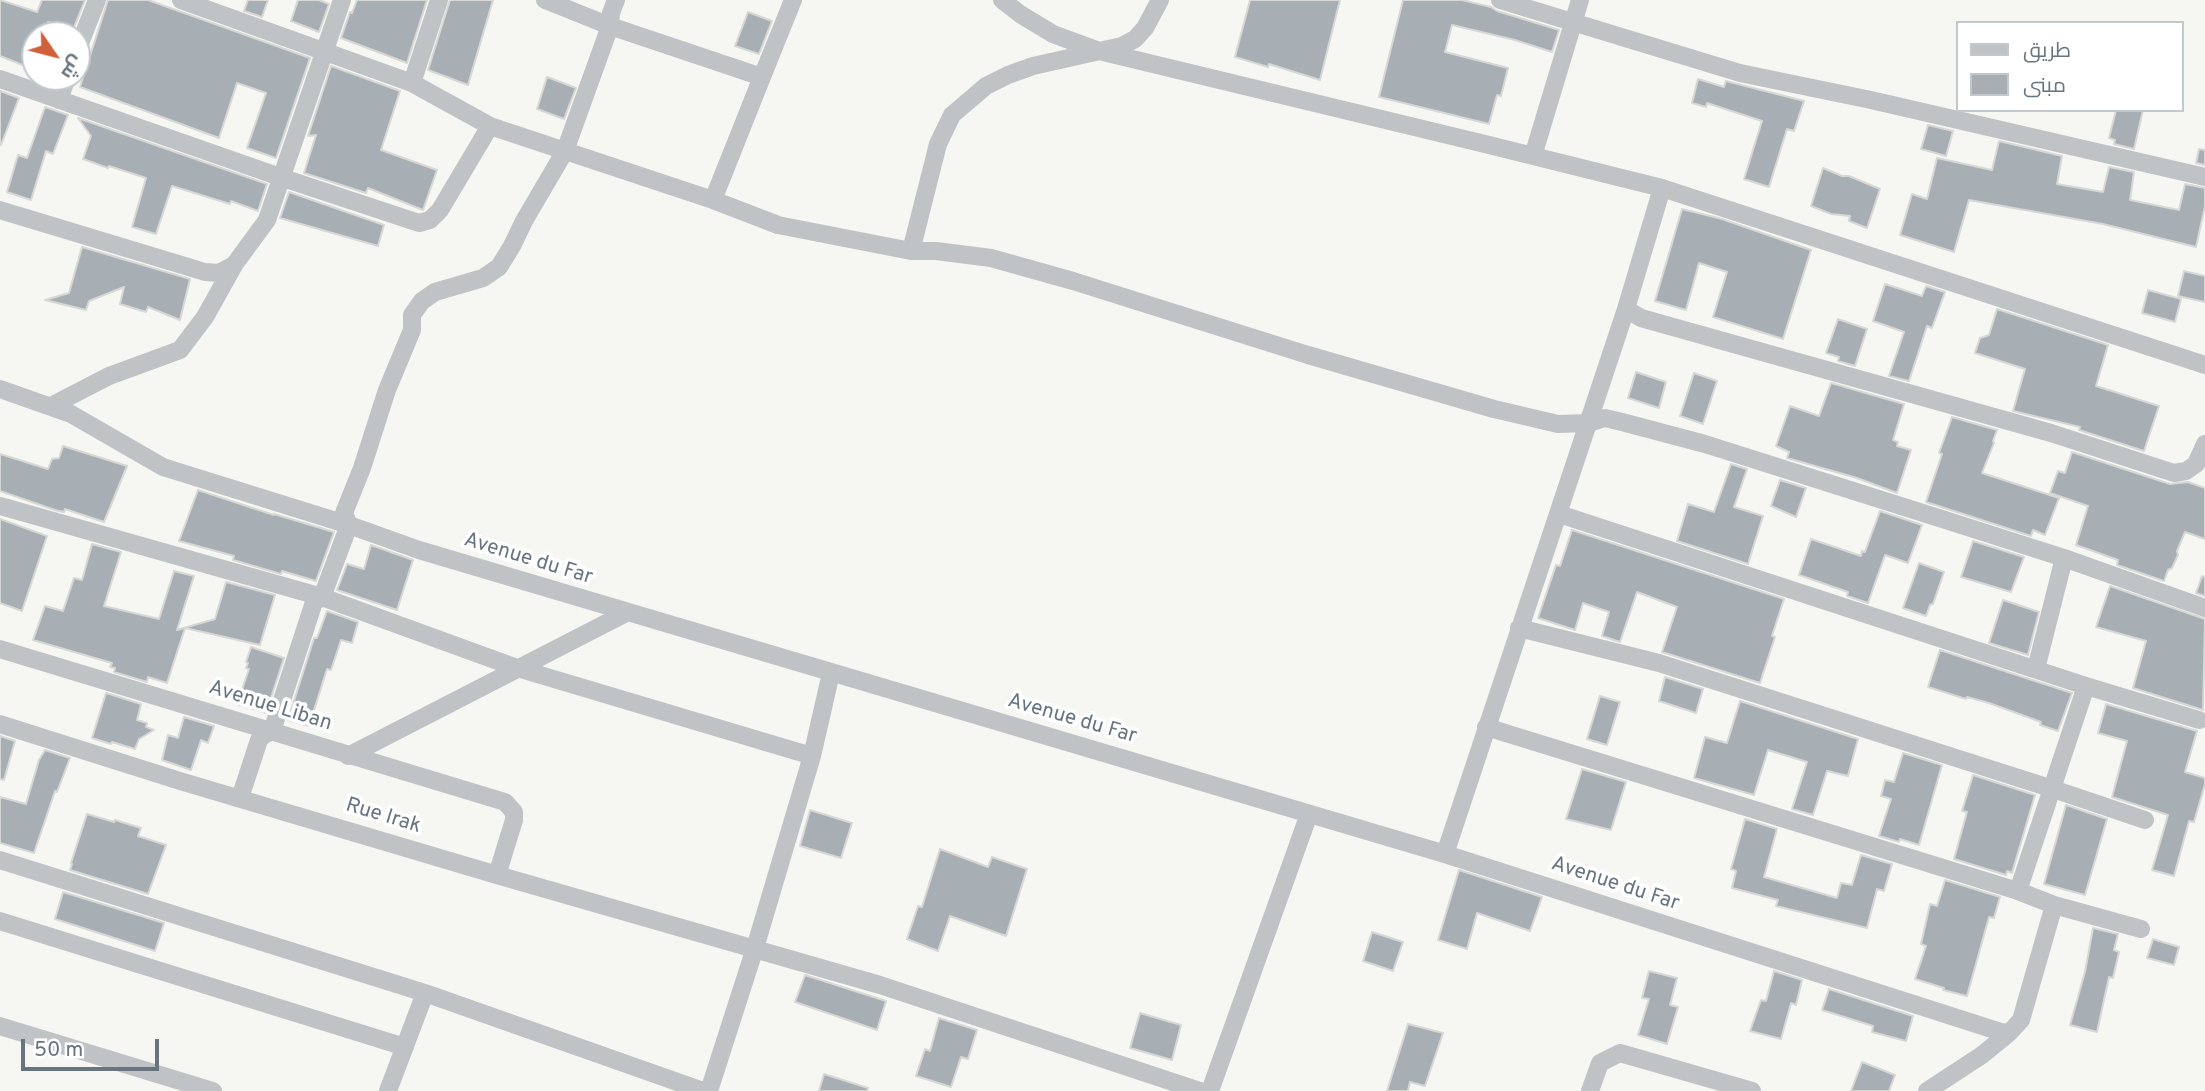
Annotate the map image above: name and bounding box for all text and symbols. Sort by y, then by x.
north arrow [21,21,91,91]
legend [1956,21,2184,112]
text: طريق [2023,38,2071,65]
text: ش [55,50,88,84]
text: مبنى [2023,73,2066,100]
street label: Avenue du Far [461,528,595,592]
street label: Avenue Liban [205,676,335,738]
street label: Avenue du Far [1004,690,1140,750]
street label: Rue Irak [342,794,424,840]
street label: Avenue du Far [1548,852,1682,918]
scale bar [24,1024,163,1068]
text: 50 m [34,1037,83,1064]

